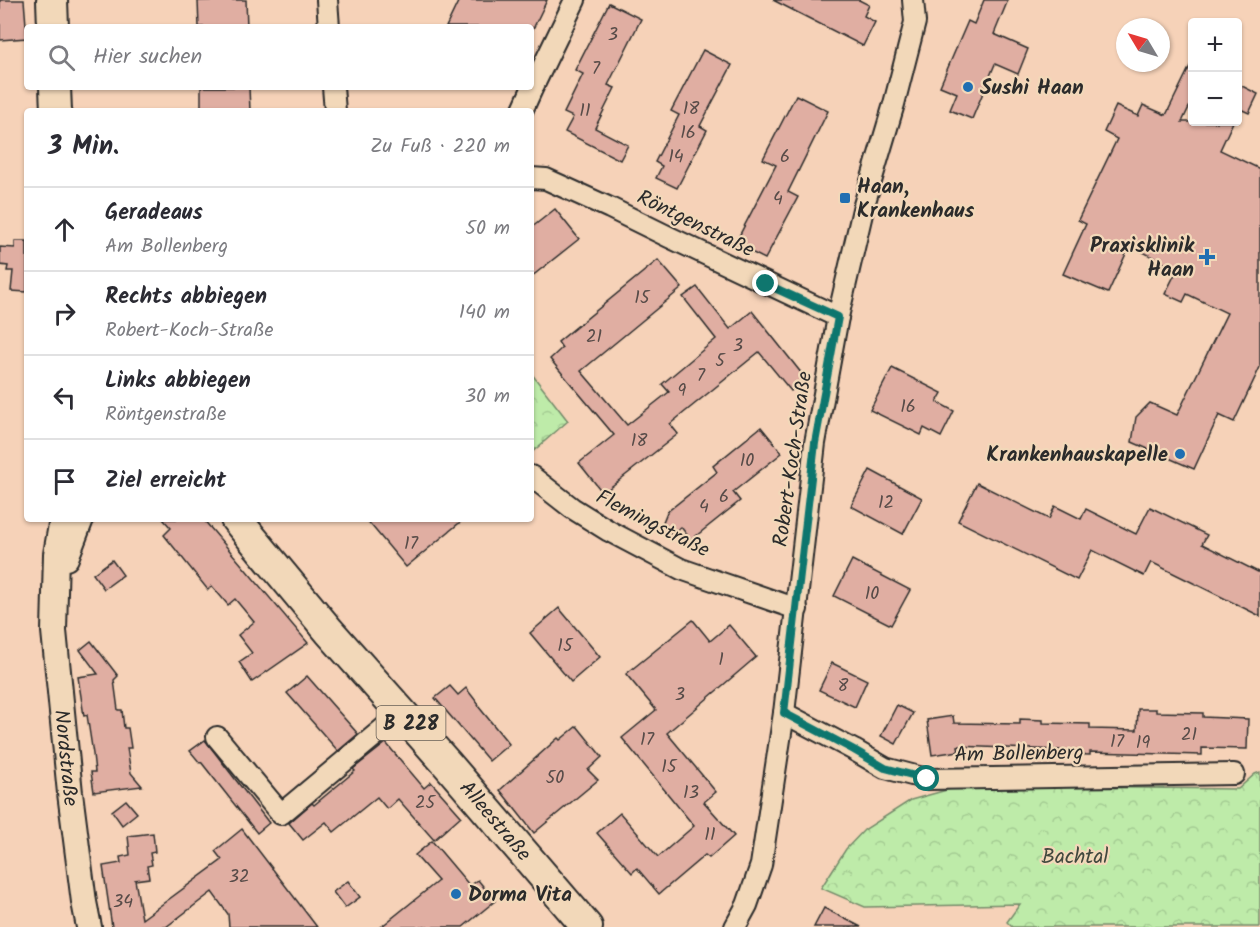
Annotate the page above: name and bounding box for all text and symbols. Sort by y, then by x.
north arrow [1116,18,1170,72]
map controls [1188,18,1242,126]
button: + [1188,18,1242,72]
house number: 3 [608,21,618,50]
search box [24,24,534,90]
text: Hier suchen [93,40,202,75]
icon: search [45,41,78,74]
house number: 7 [592,55,601,84]
place label: Sushi Haan [980,72,1084,105]
button: − [1188,72,1242,126]
marker: Sushi Haan [961,80,975,94]
house number: 18 [683,95,699,124]
house number: 11 [579,97,591,126]
house number: 16 [680,119,696,148]
text: 3 Min. [48,126,119,168]
text: Zu Fuß · 220 m [370,131,510,163]
house number: 14 [668,143,684,172]
house number: 6 [780,143,790,172]
place label: Haan, Krankenhaus [857,171,975,228]
street label: Röntgenstraße [631,182,760,267]
house number: 4 [773,185,783,214]
marker: Haan, Krankenhaus [838,191,852,205]
text: Geradeaus [105,196,203,231]
icon: ahead [48,213,81,246]
text: 50 m [465,213,510,245]
place label: Praxisklinik Haan [1090,230,1195,287]
text: Am Bollenberg [105,231,228,263]
marker: Praxisklinik Haan [1198,248,1216,266]
route end [752,270,778,296]
text: Rechts abbiegen [105,280,267,315]
house number: 15 [634,284,651,313]
icon: right [48,297,81,330]
text: 140 m [459,297,510,329]
text: Robert-Koch-Straße [105,315,274,347]
house number: 21 [586,323,602,352]
house number: 3 [733,332,743,361]
house number: 5 [715,347,726,376]
house number: 7 [697,362,706,391]
text: Links abbiegen [105,364,251,399]
street label: Robert-Koch-Straße [765,369,822,549]
house number: 9 [678,377,687,406]
icon: left [48,381,81,414]
text: 30 m [465,381,510,413]
house number: 16 [900,393,916,422]
text: Röntgenstraße [105,399,226,431]
house number: 18 [631,427,647,456]
place label: Krankenhauskapelle [987,439,1168,472]
house number: 10 [740,447,754,476]
marker: Krankenhauskapelle [1173,447,1187,461]
text: Ziel erreicht [105,464,226,499]
icon: arrive [48,465,81,498]
street label: Flemingstraße [590,481,716,567]
house number: 6 [719,483,729,512]
house number: 12 [878,489,894,518]
house number: 4 [699,493,709,522]
house number: 17 [404,530,419,559]
house number: 10 [865,580,879,609]
house number: 15 [557,632,574,661]
house number: 1 [718,646,724,675]
house number: 8 [838,672,849,701]
house number: 3 [675,681,685,710]
road number: B 228 [376,706,446,740]
street label: Nordstraße [44,708,87,809]
house number: 21 [1181,721,1197,750]
house number: 17 [640,726,655,755]
house number: 17 [1110,728,1125,757]
house number: 19 [1136,729,1150,758]
street label: Am Bollenberg [954,737,1084,772]
house number: 15 [661,753,678,782]
house number: 50 [546,764,564,793]
route start [913,765,939,791]
street label: Alleestraße [450,774,539,870]
house number: 13 [683,779,699,808]
house number: 25 [415,789,436,818]
house number: 11 [704,821,716,850]
park label: Bachtal [1042,841,1108,874]
house number: 32 [229,863,249,892]
place label: Dorma Vita [468,879,572,912]
marker: Dorma Vita [449,887,463,901]
house number: 34 [113,888,133,917]

